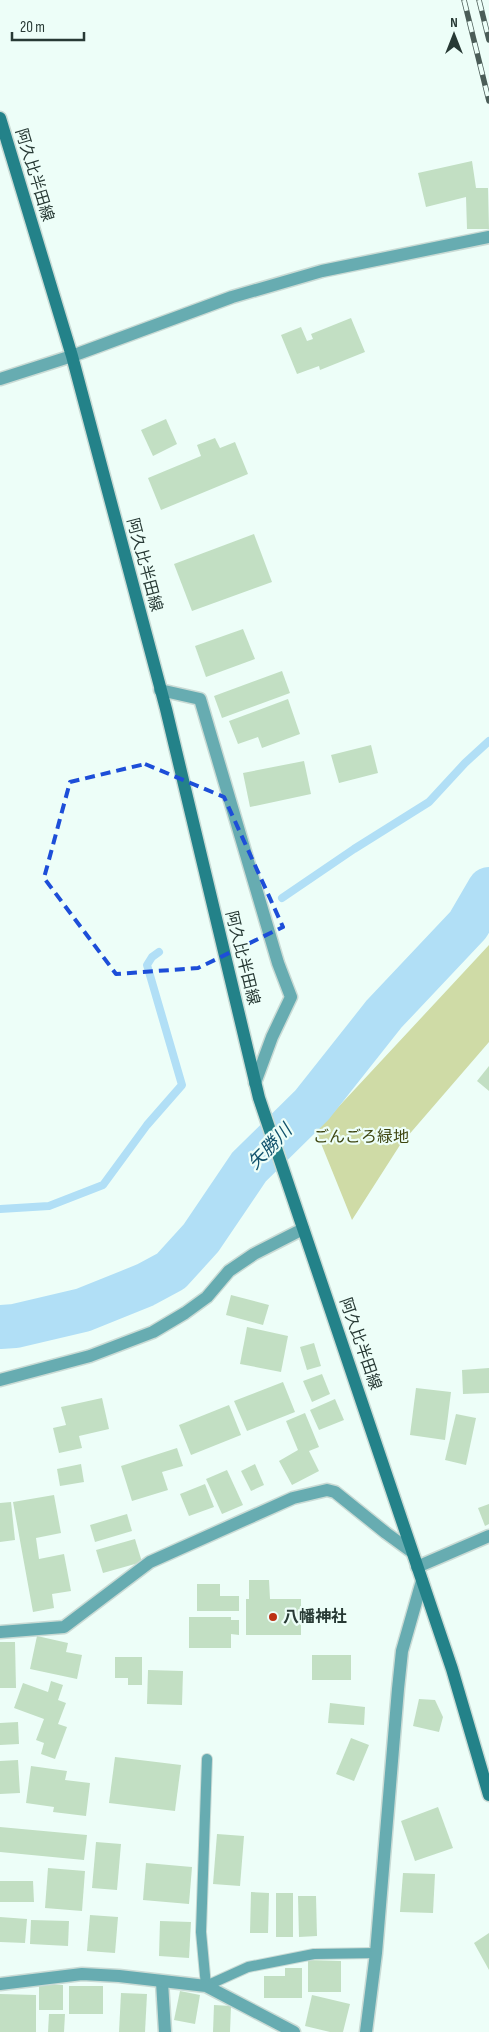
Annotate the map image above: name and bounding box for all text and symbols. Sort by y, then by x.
scale bar [12,10,85,42]
north arrow [429,10,479,60]
text: N [450,14,458,31]
text: 20 m [20,18,45,37]
street label: 阿久比半田線 [11,126,57,224]
street label: 阿久比半田線 [122,516,166,614]
street label: 阿久比半田線 [221,909,263,1007]
water label: 矢勝川 [244,1119,298,1174]
park label: ごんごろ緑地 [313,1128,409,1147]
street label: 阿久比半田線 [335,1296,385,1392]
place label: 八幡神社 [283,1607,347,1627]
marker: 八幡神社 [267,1611,279,1623]

